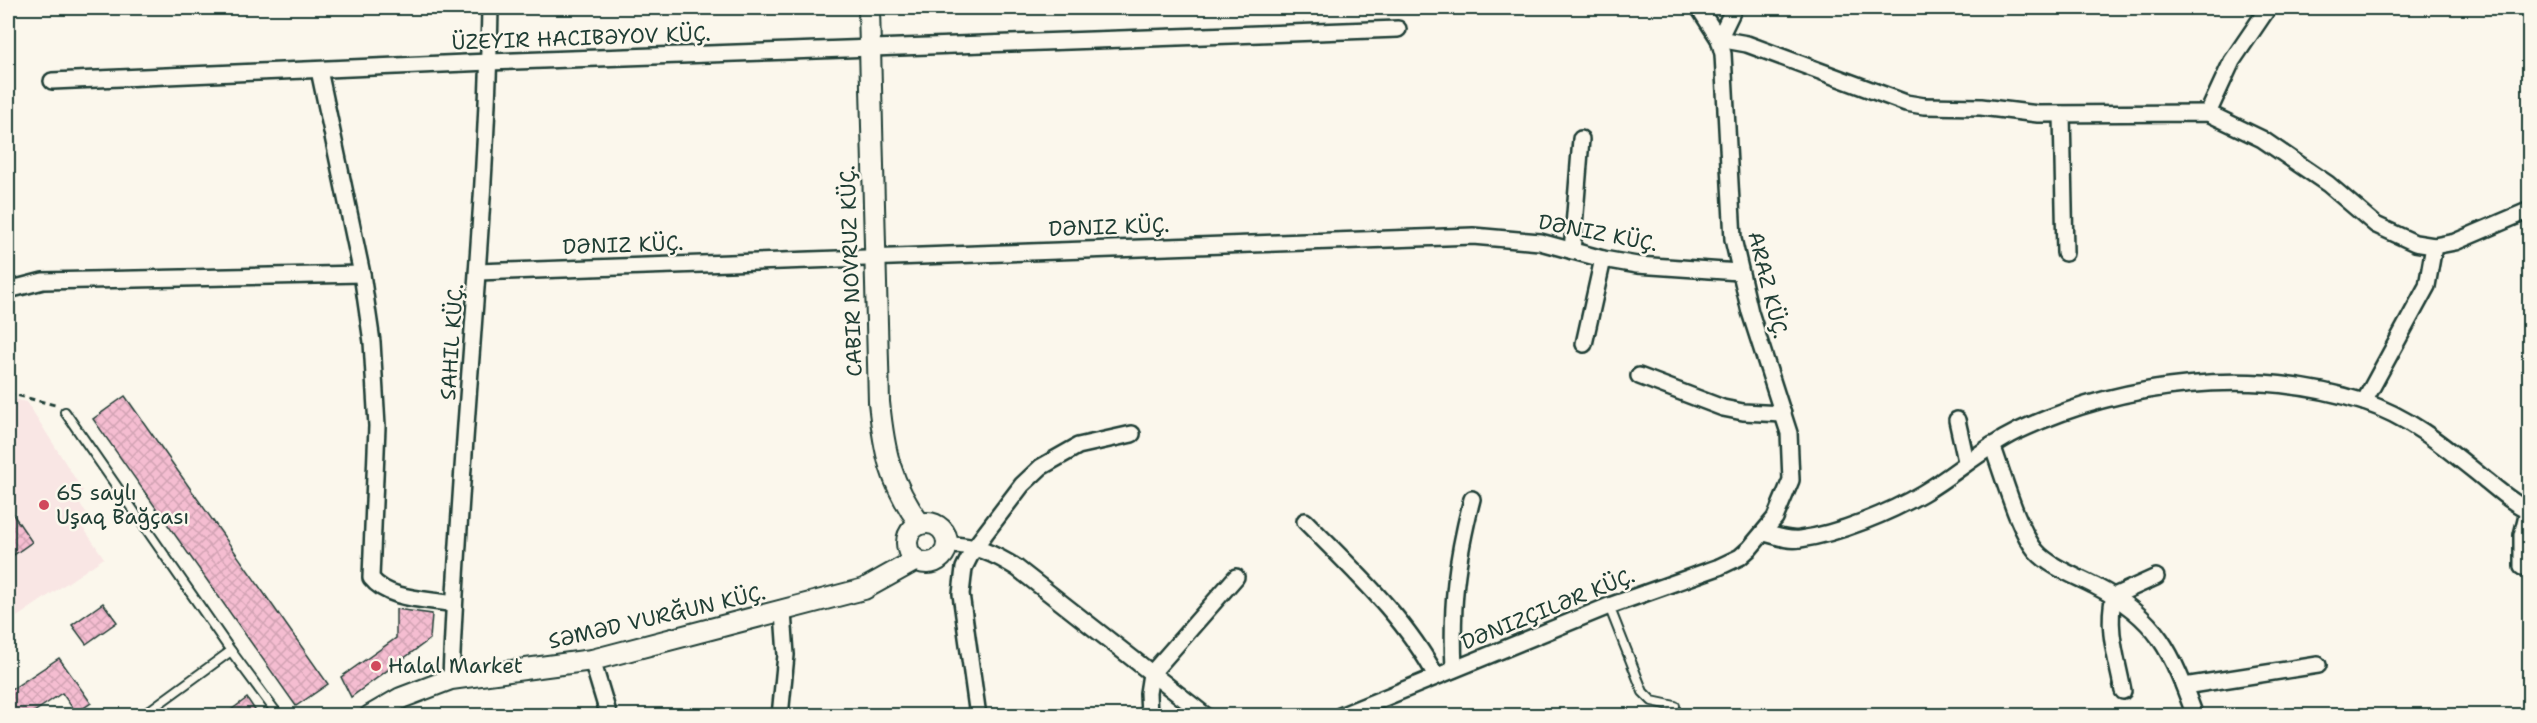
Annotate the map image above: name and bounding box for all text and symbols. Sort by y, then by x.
street label: ÜZEYIR HACIBƏYOV KÜÇ. [451,19,711,57]
street label: CABIR NOVRUZ KÜÇ. [833,165,869,377]
street label: DӘNIZ KÜÇ. [1536,208,1660,258]
street label: DӘNIZ KÜÇ. [1048,211,1170,243]
street label: DӘNIZ KÜÇ. [562,229,684,261]
street label: ARAZ KÜÇ. [1741,229,1795,341]
street label: SAHIL KÜÇ. [434,283,470,401]
place label: 65 saylı Uşaq Bağçası [56,479,189,531]
marker: 65 saylı Uşaq Bağçası [37,498,51,512]
street label: DӘNIZÇILӘR KÜÇ. [1457,561,1639,657]
street label: SƏMƏD VURĞUN KÜÇ. [545,577,768,656]
place label: Halal Market [388,652,523,680]
marker: Halal Market [369,659,383,673]

